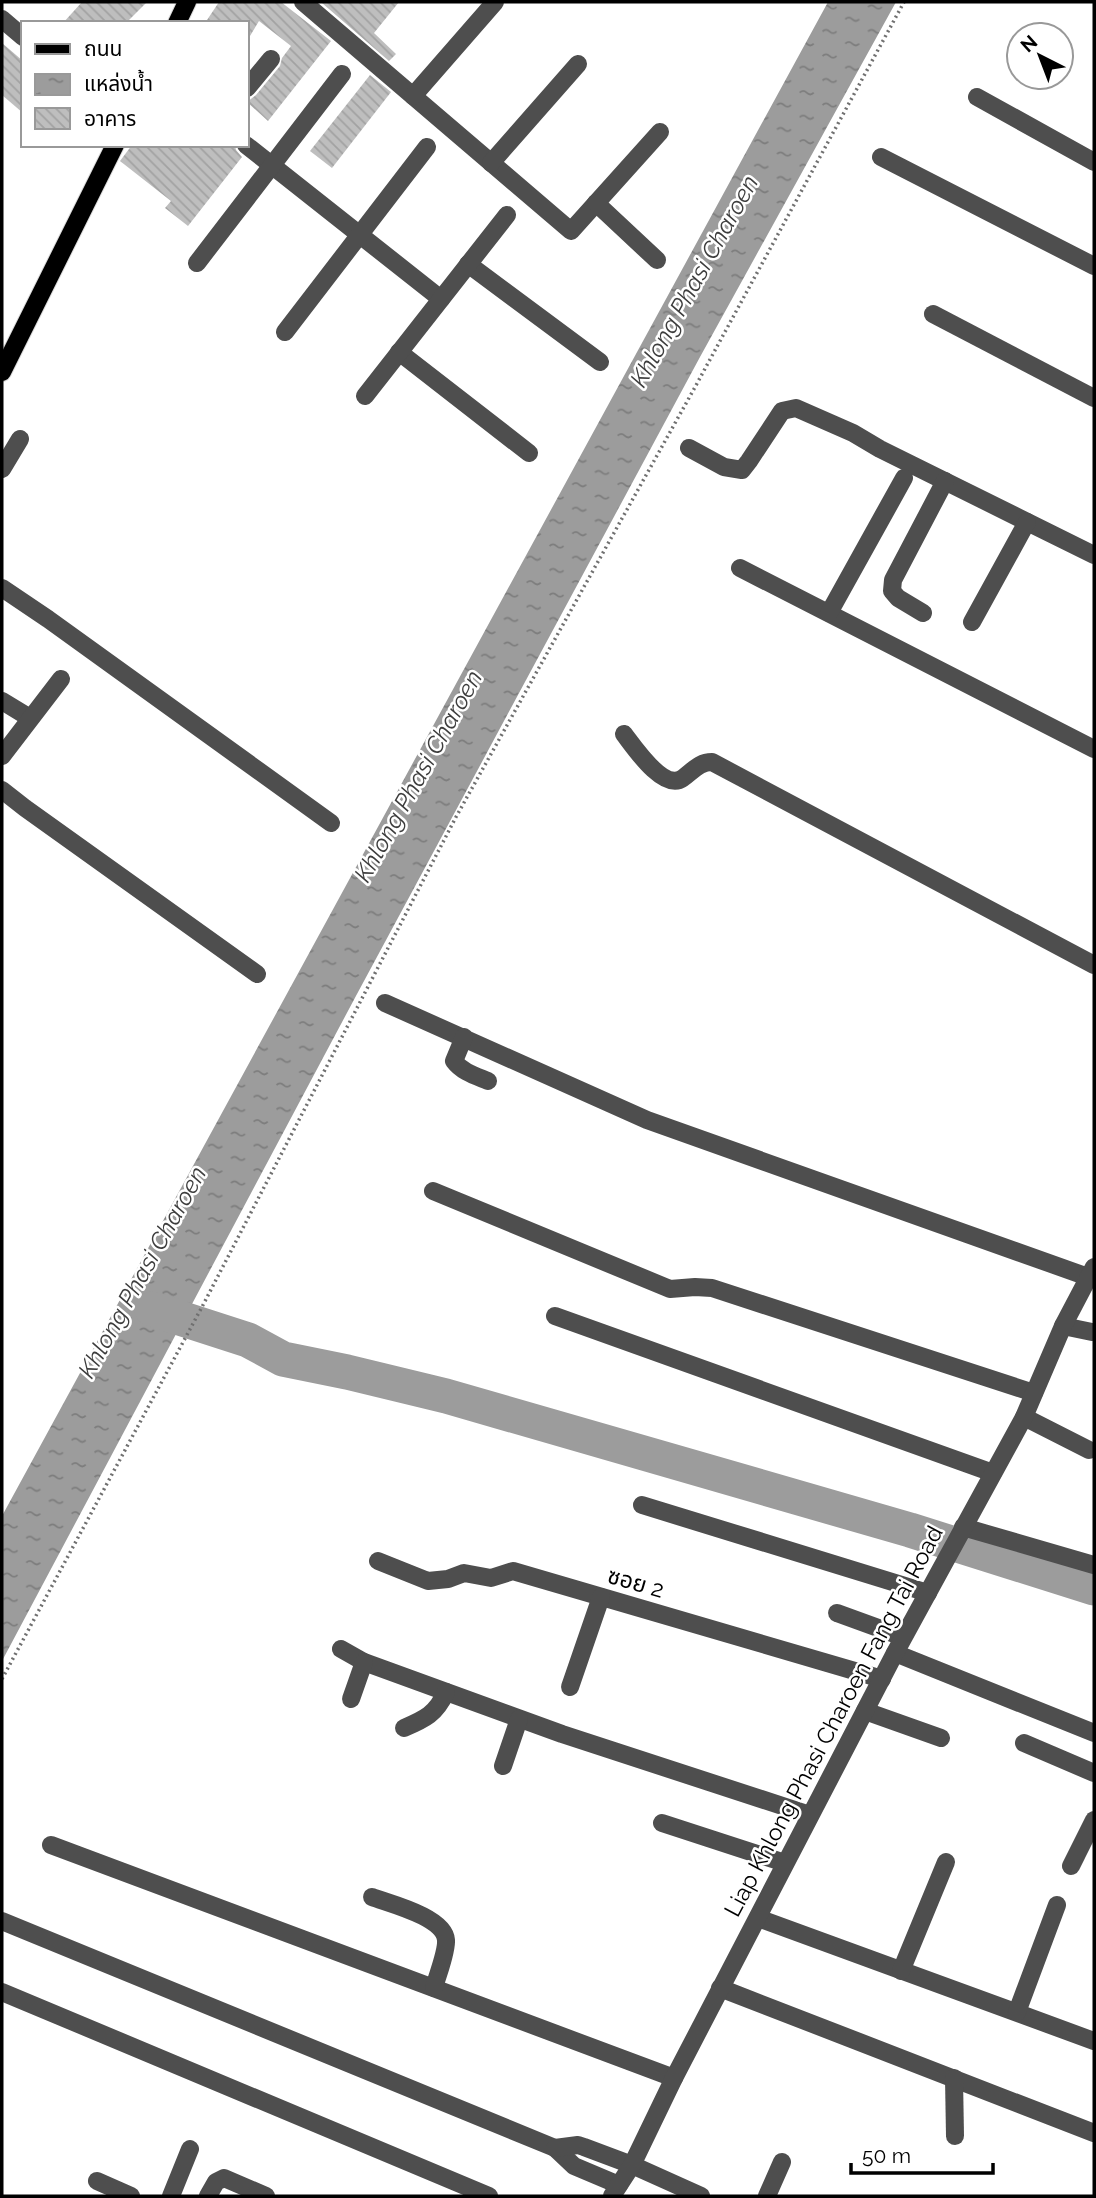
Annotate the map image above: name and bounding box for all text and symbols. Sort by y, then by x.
legend [21,21,248,147]
north arrow [1005,21,1075,91]
text: N [1016,30,1041,56]
text: ถนน [84,36,122,61]
text: แหล่งน้ำ [84,69,153,96]
text: อาคาร [84,106,136,131]
water label: Khlong Phasi Charoen [624,170,764,392]
water label: Khlong Phasi Charoen [348,665,488,887]
water label: Khlong Phasi Charoen [72,1161,212,1383]
street label: Liap Khlong Phasi Charoen Fang Tai Road [718,1521,948,1921]
street label: ซอย 2 [605,1561,667,1603]
scale bar [851,2132,993,2176]
text: 50 m [862,2143,911,2168]

